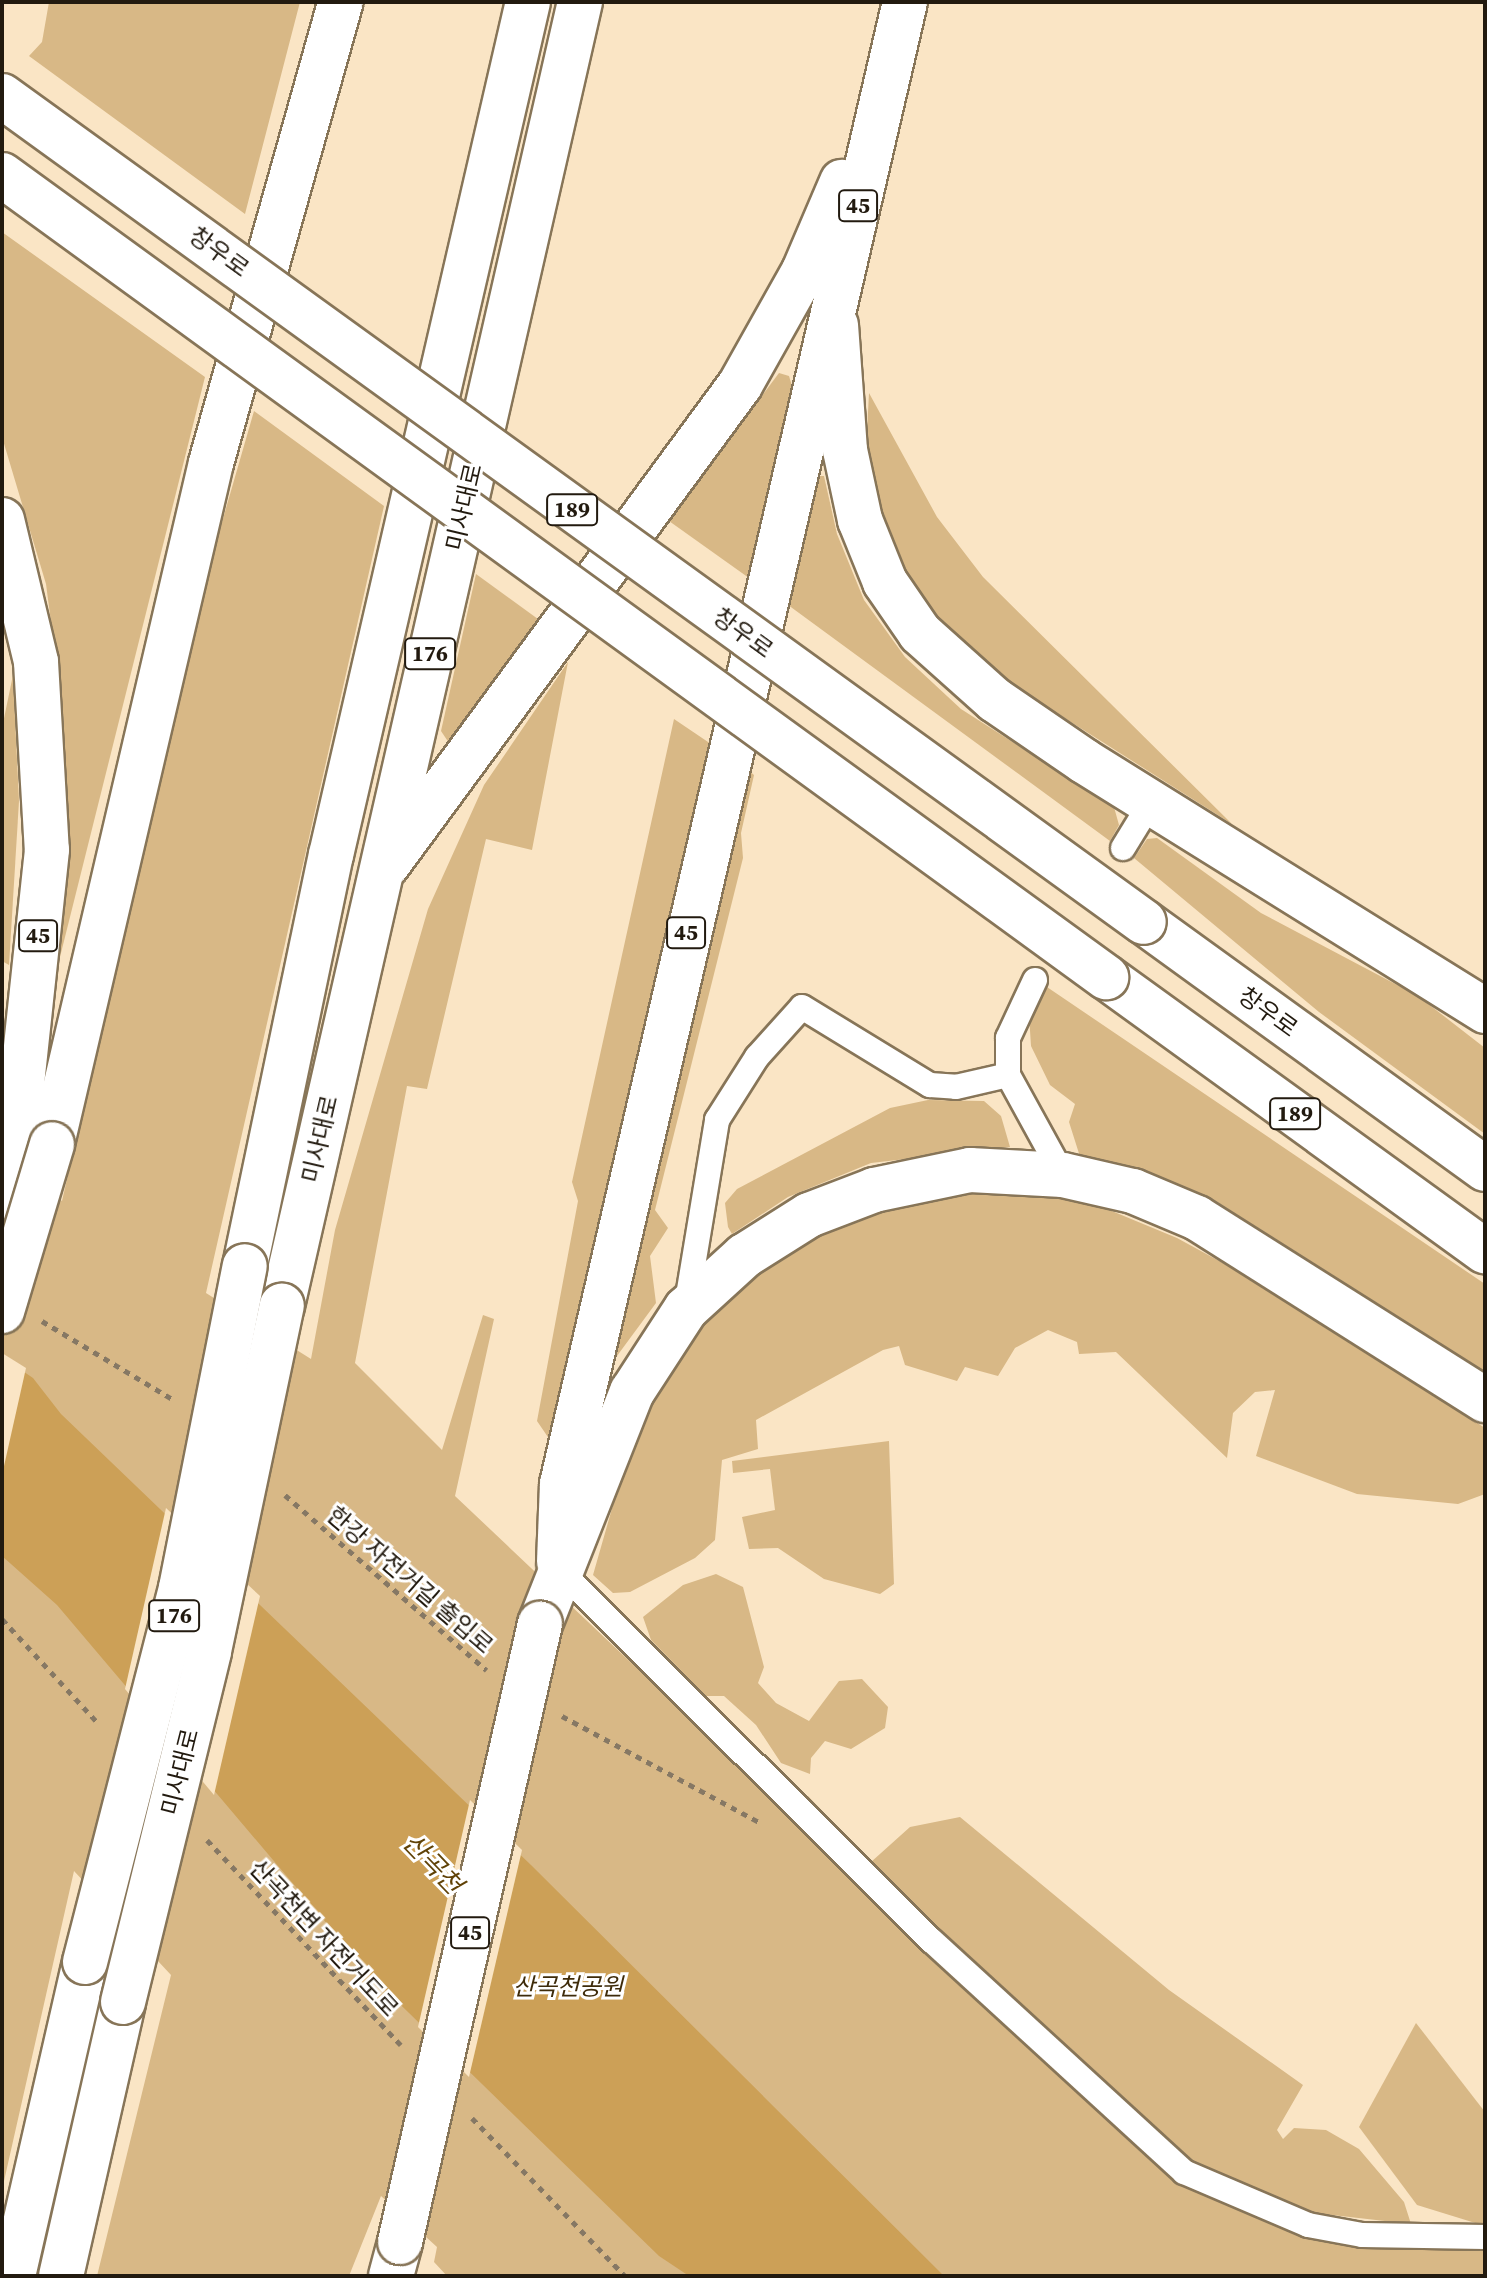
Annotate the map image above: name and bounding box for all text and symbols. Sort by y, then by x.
road number: 45 [838,188,878,224]
street label: 창우로 [184,221,254,283]
street label: 미사대로 [440,461,488,553]
road number: 189 [546,492,598,528]
street label: 창우로 [708,602,778,664]
road number: 176 [404,636,456,672]
road number: 45 [666,915,706,951]
road number: 45 [18,918,58,954]
street label: 창우로 [1233,981,1303,1043]
street label: 미사대로 [296,1093,344,1185]
road number: 189 [1269,1096,1321,1132]
street label: 한강 자전거길 출입로 [321,1500,499,1660]
road number: 176 [148,1598,200,1634]
street label: 미사대로 [155,1726,205,1818]
water label: 산곡천 [396,1827,468,1901]
street label: 산곡천변 자전거도로 [244,1853,404,2023]
road number: 45 [450,1915,490,1951]
park label: 산곡천공원 [513,1973,623,2001]

